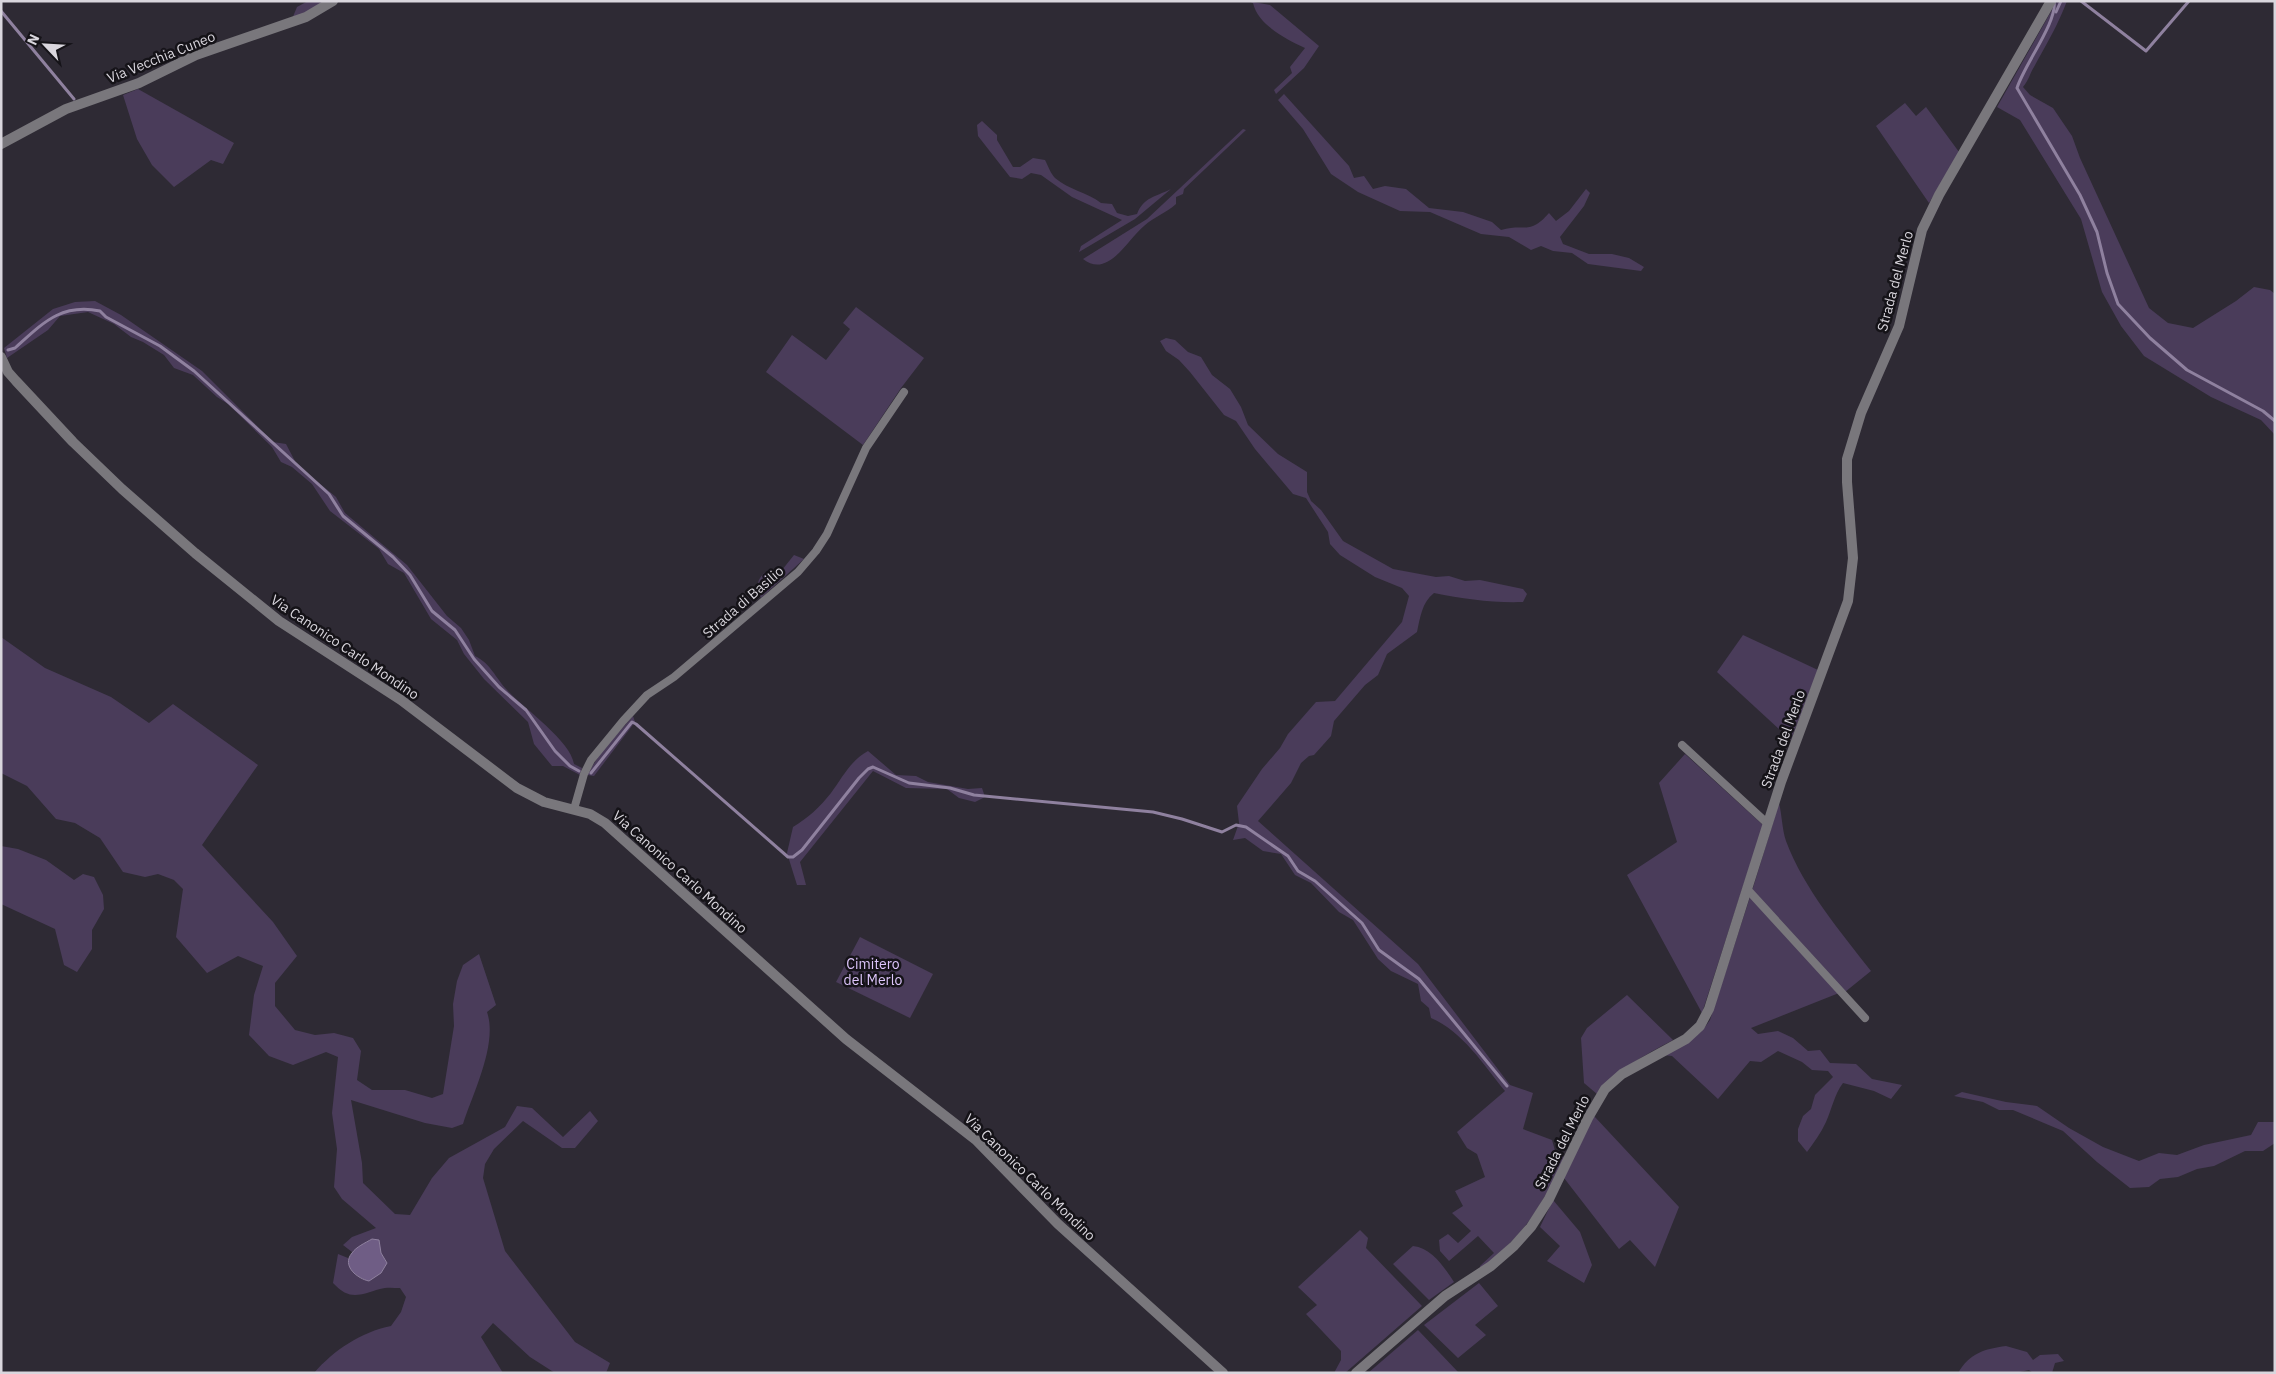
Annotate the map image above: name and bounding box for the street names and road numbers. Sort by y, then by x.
street label: Via Vecchia Cuneo [104,27,218,87]
street label: Strada del Merlo [1873,229,1917,333]
street label: Strada di Basilio [699,562,787,642]
street label: Via Canonico Carlo Mondino [267,591,423,704]
street label: Strada del Merlo [1757,687,1809,791]
street label: Via Canonico Carlo Mondino [609,807,751,937]
street label: Strada del Merlo [1531,1092,1594,1192]
street label: Via Canonico Carlo Mondino [961,1110,1099,1244]

